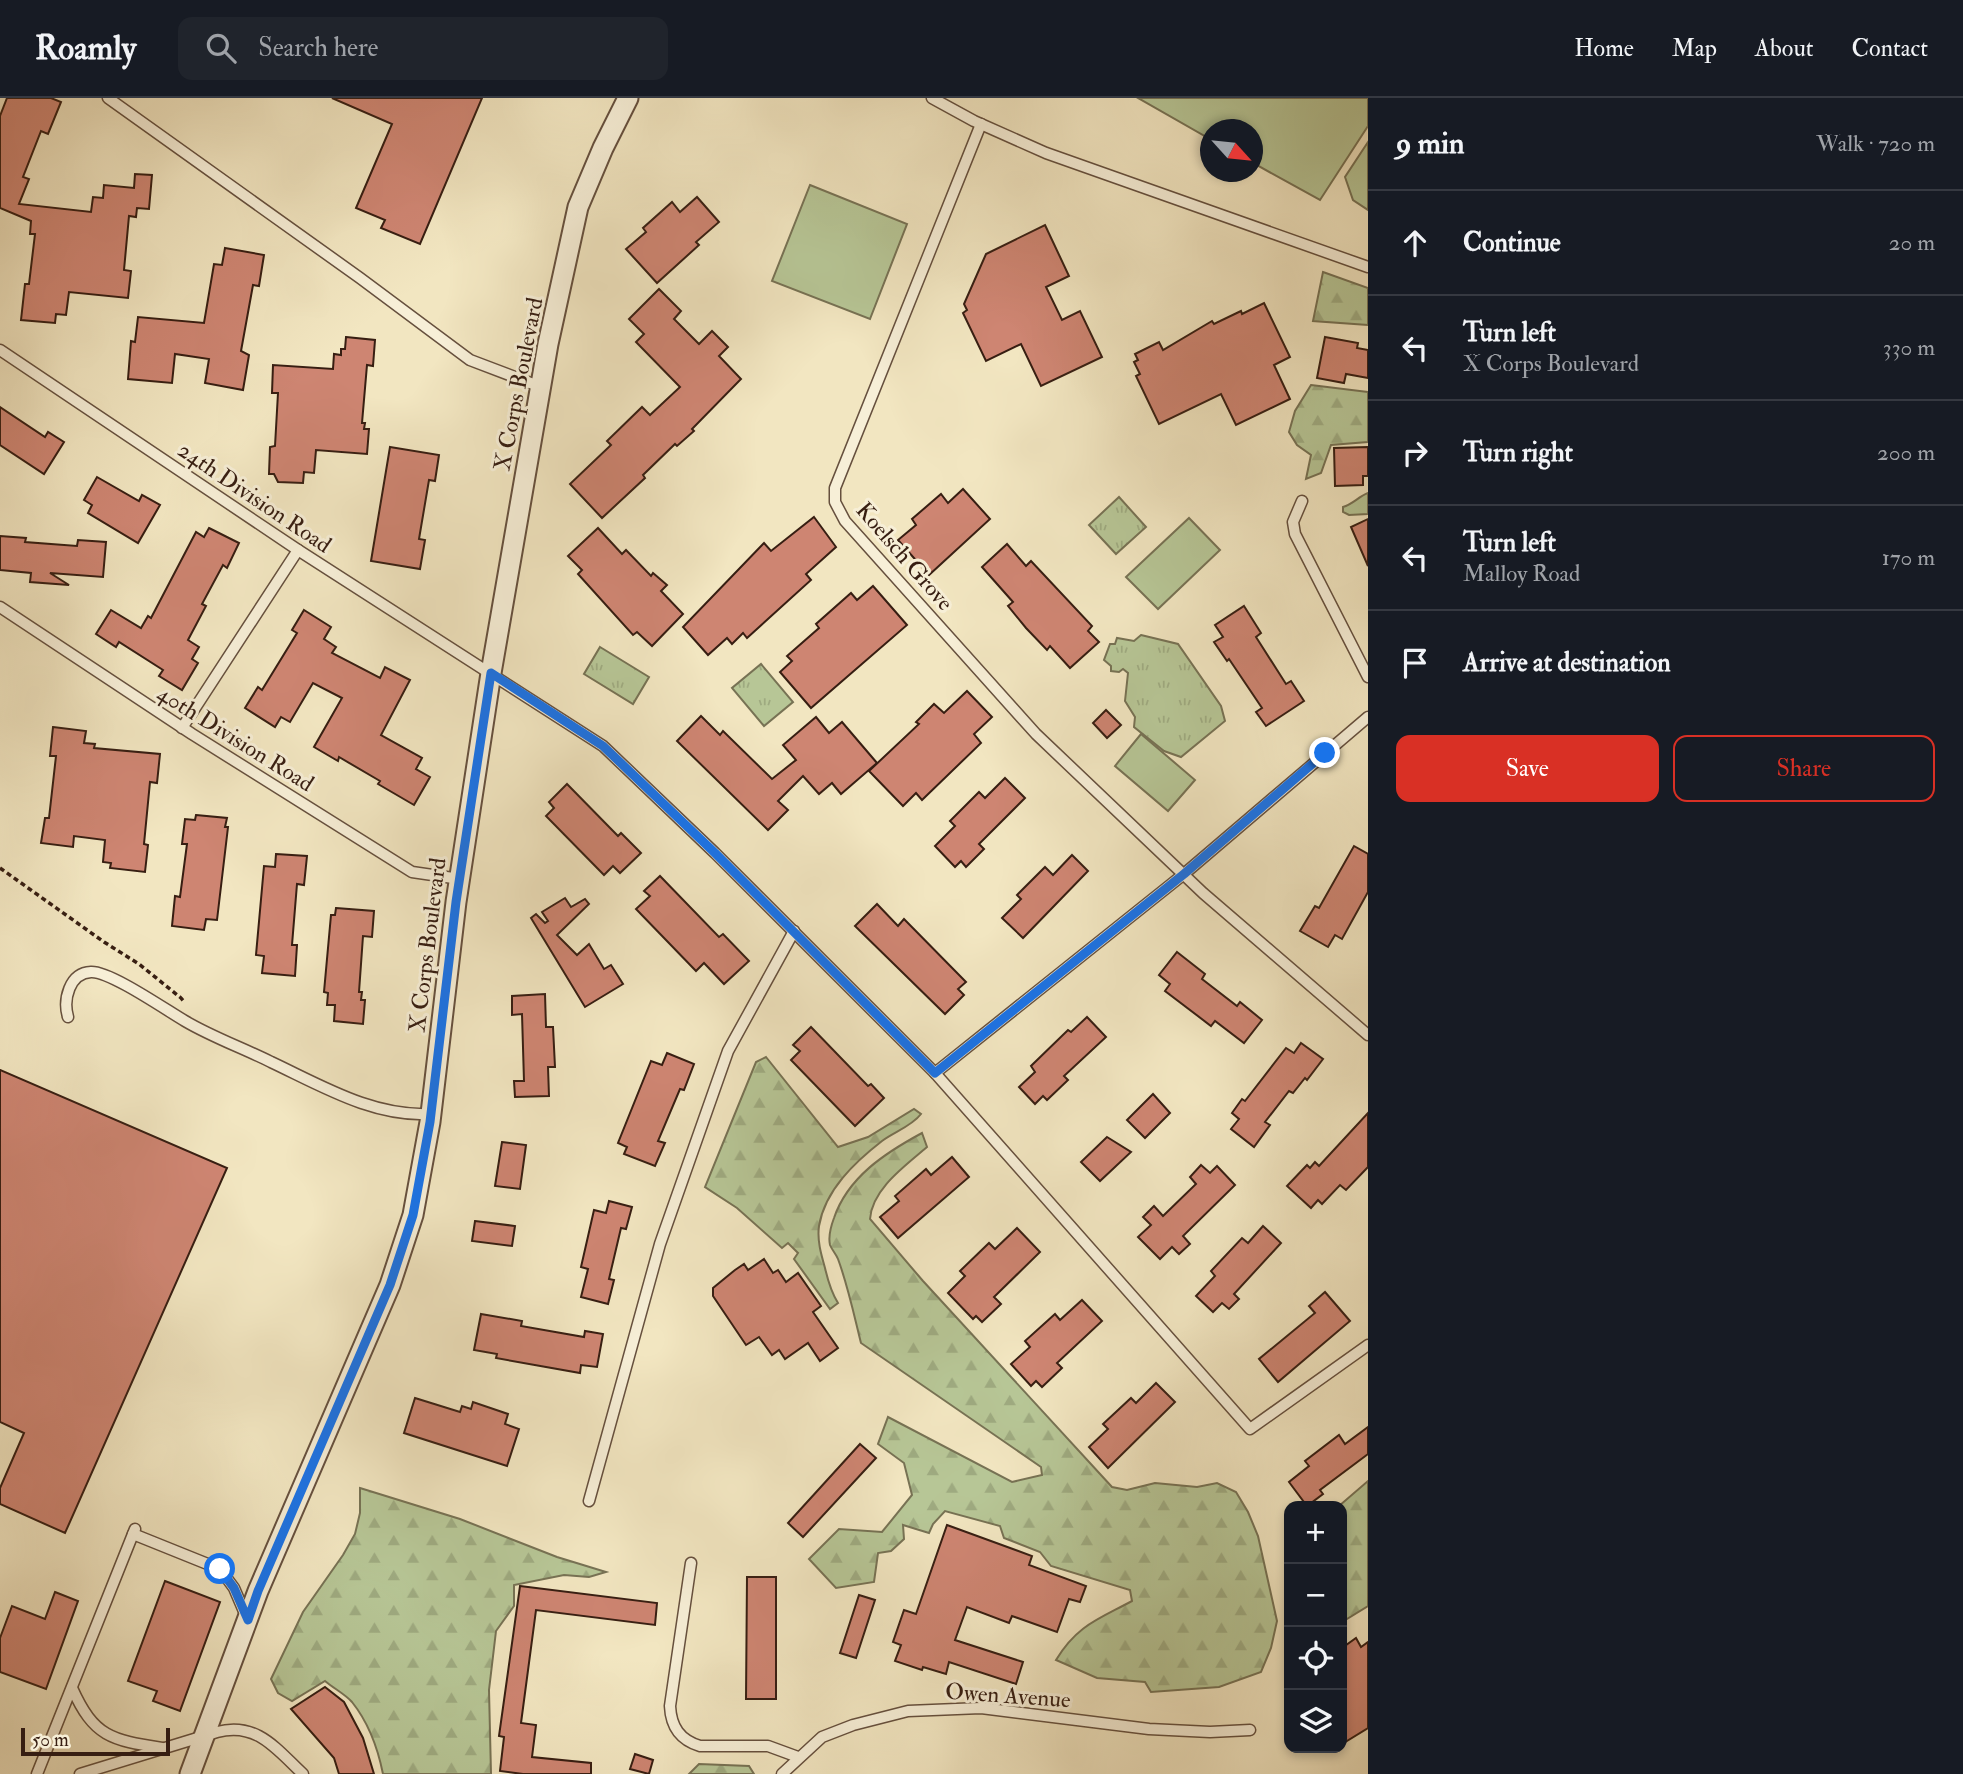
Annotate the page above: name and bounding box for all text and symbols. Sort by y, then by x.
search box [178,17,668,80]
text: Roamly [35,28,136,69]
icon: search [202,29,240,67]
text: Search here [258,32,378,64]
text: Home [1574,33,1634,64]
text: Map [1672,33,1717,64]
text: About [1755,33,1814,64]
text: Contact [1852,33,1928,64]
north arrow [1200,119,1263,182]
text: 9 min [1396,125,1464,162]
text: Walk · 720 m [1816,129,1935,158]
icon: ahead [1396,224,1434,262]
text: Continue [1463,227,1561,259]
text: 20 m [1889,228,1935,257]
street label: X Corps Boulevard [487,295,550,473]
text: Turn left [1463,317,1556,349]
icon: left [1396,329,1434,367]
text: 330 m [1883,333,1935,362]
text: X Corps Boulevard [1463,349,1639,378]
icon: right [1396,434,1434,472]
street label: 24th Division Road [172,435,337,559]
text: Turn right [1463,437,1573,469]
text: 200 m [1877,438,1935,467]
street label: Koelsch Grove [850,496,960,617]
text: Turn left [1463,527,1556,559]
icon: left [1396,539,1434,577]
text: 170 m [1882,543,1935,572]
text: Malloy Road [1463,559,1580,588]
icon: arrive [1396,644,1434,682]
text: Arrive at destination [1463,647,1671,679]
street label: 40th Division Road [152,679,319,798]
button: Save [1396,735,1659,802]
button: Share [1673,735,1935,802]
route end [1309,737,1340,768]
street label: X Corps Boulevard [402,856,454,1034]
map controls [1284,1501,1347,1753]
button: + [1284,1501,1347,1564]
route start [204,1553,235,1584]
button: − [1284,1564,1347,1627]
button: locate [1284,1627,1347,1690]
street label: Owen Avenue [944,1677,1072,1714]
button: layers [1284,1690,1347,1753]
scale bar [21,1725,170,1757]
text: 50 m [32,1728,69,1752]

